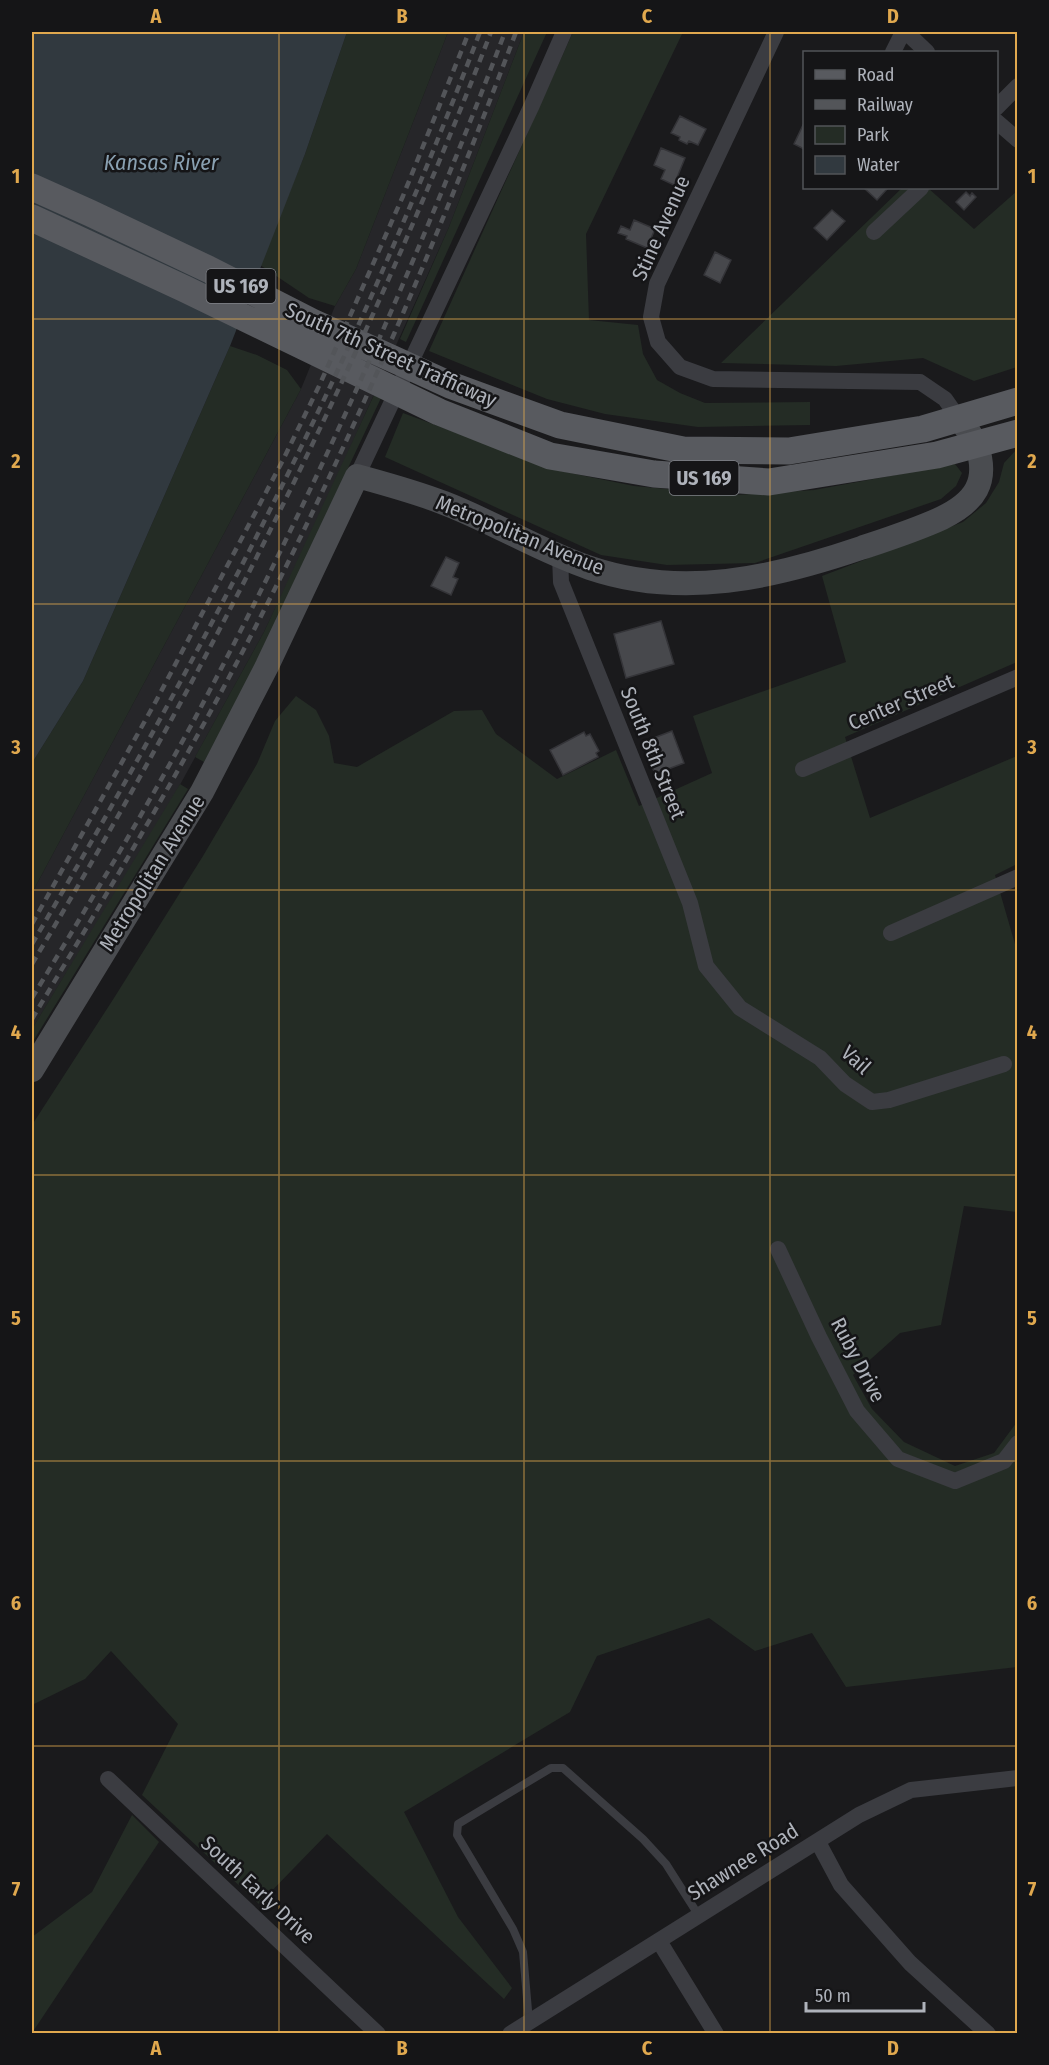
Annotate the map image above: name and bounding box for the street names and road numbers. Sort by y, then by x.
street label: Stine Avenue [626,172,696,284]
road number: US 169 [206,269,276,303]
street label: South 7th Street Trafficway [281,297,501,414]
road number: US 169 [670,461,738,495]
street label: Metropolitan Avenue [432,489,608,581]
street label: Center Street [844,668,958,736]
street label: South 8th Street [615,683,691,823]
street label: Metropolitan Avenue [94,790,210,956]
street label: Vail [836,1040,877,1080]
street label: Ruby Drive [825,1313,891,1407]
street label: Shawnee Road [683,1818,803,1906]
street label: South Early Drive [196,1830,320,1950]

